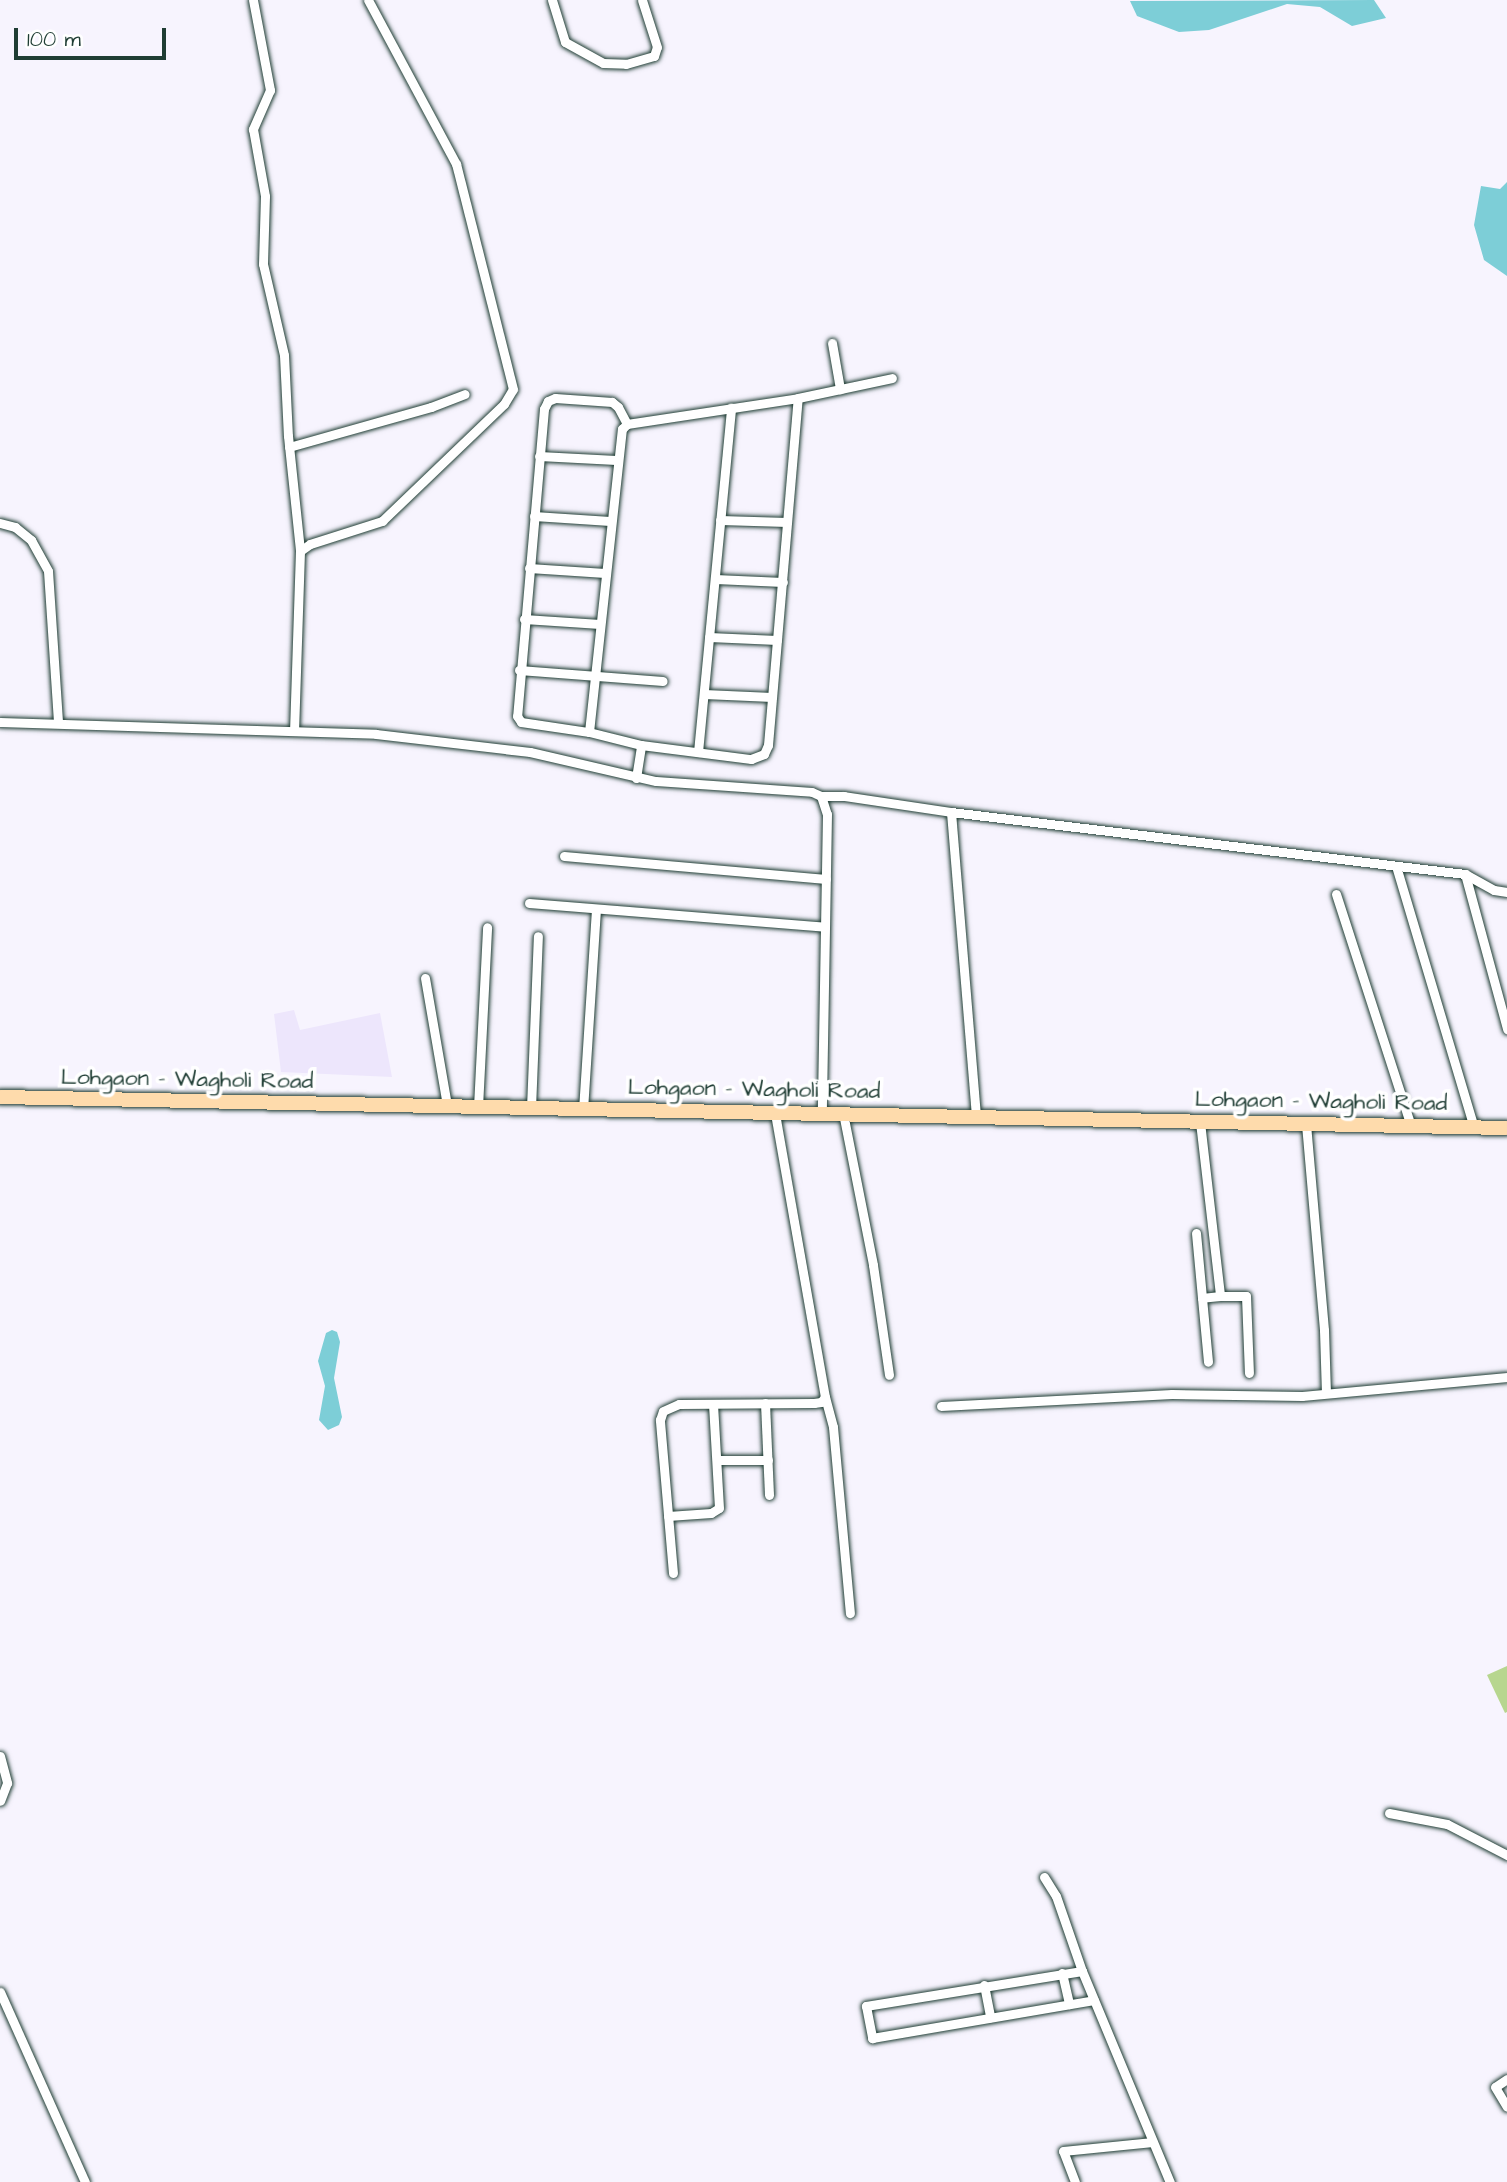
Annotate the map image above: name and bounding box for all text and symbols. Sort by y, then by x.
scale bar [18,14,170,58]
text: 100 m [27,25,81,54]
street label: Lohgaon - Wagholi Road [61,1063,313,1095]
street label: Lohgaon - Wagholi Road [628,1073,880,1105]
street label: Lohgaon - Wagholi Road [1195,1085,1447,1117]

